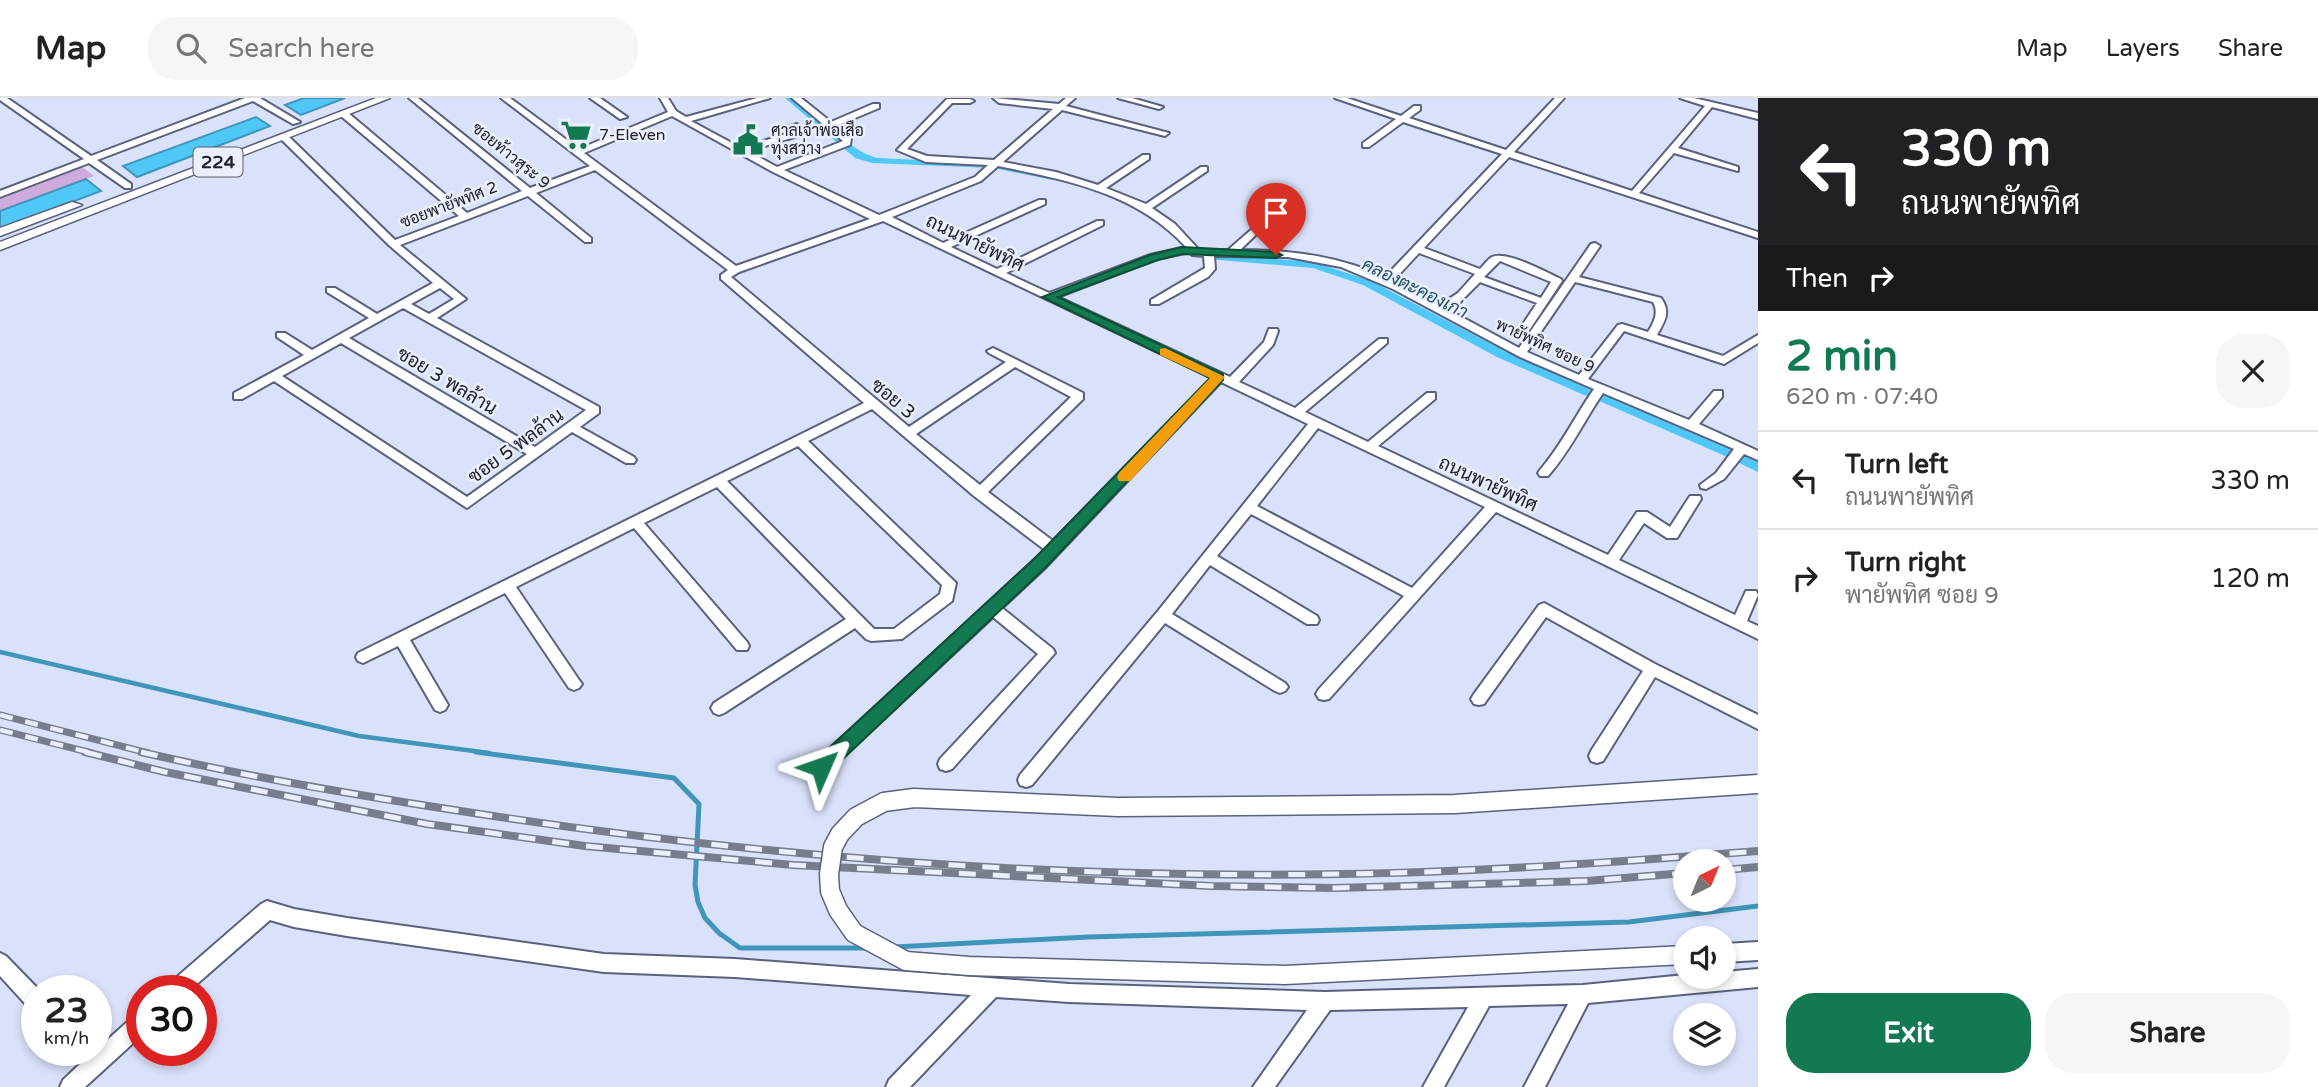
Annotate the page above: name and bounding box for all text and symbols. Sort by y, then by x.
search box [148,17,638,80]
text: Map [35,29,106,68]
icon: search [172,29,210,67]
text: Search here [228,33,374,64]
text: Map [2016,34,2068,63]
text: Layers [2106,34,2180,63]
text: Share [2218,34,2283,63]
street label: ซอยท้าวสุระ 9 [467,118,555,194]
supermarket icon: 7-Eleven [559,118,593,152]
place label: ศาลเจ้าพ่อเสือ ทุ่งสว่าง [771,120,864,160]
text: 330 m [1901,120,2051,179]
public building icon: ศาลเจ้าพ่อเสือ ทุ่งสว่าง [731,123,765,157]
place label: 7-Eleven [599,125,666,145]
icon: left [1786,126,1877,217]
road number: 224 [194,148,242,176]
street label: ซอยพายัพทิศ 2 [397,176,501,233]
pin [1246,183,1306,255]
text: ถนนพายัพทิศ [1901,185,2081,223]
icon: arrive [1257,194,1295,232]
street label: ถนนพายัพทิศ [922,210,1028,276]
water label: คลองตะคองเก่า [1359,252,1472,323]
icon: right [1862,259,1900,297]
text: Then [1786,263,1848,294]
street label: พายัพทิศ ซอย 9 [1492,313,1598,378]
text: 2 min [1786,331,1898,382]
button: close [2216,334,2290,408]
street label: ซอย 3 พลล้าน [393,342,501,419]
street label: ซอย 3 [867,374,919,424]
text: 620 m · 07:40 [1786,383,1938,411]
street label: ซอย 5 พลล้าน [463,403,568,488]
text: Turn left [1845,449,1948,480]
street label: ถนนพายัพทิศ [1435,452,1541,516]
icon: left [1786,461,1824,499]
text: 330 m [2210,465,2290,496]
text: ถนนพายัพทิศ [1845,484,1974,512]
text: Turn right [1845,547,1966,578]
icon: right [1786,559,1824,597]
text: 120 m [2210,563,2290,594]
text: พายัพทิศ ซอย 9 [1845,582,1999,610]
position arrow [784,730,858,804]
north arrow [1673,849,1736,912]
map controls [1673,849,1736,1066]
button: sound [1673,926,1736,989]
speed limit sign: 30 [126,975,217,1066]
text: 23 [45,990,88,1032]
button: Exit [1786,993,2031,1073]
button: Share [2045,993,2290,1073]
button: layers [1673,1003,1736,1066]
text: km/h [44,1027,89,1049]

